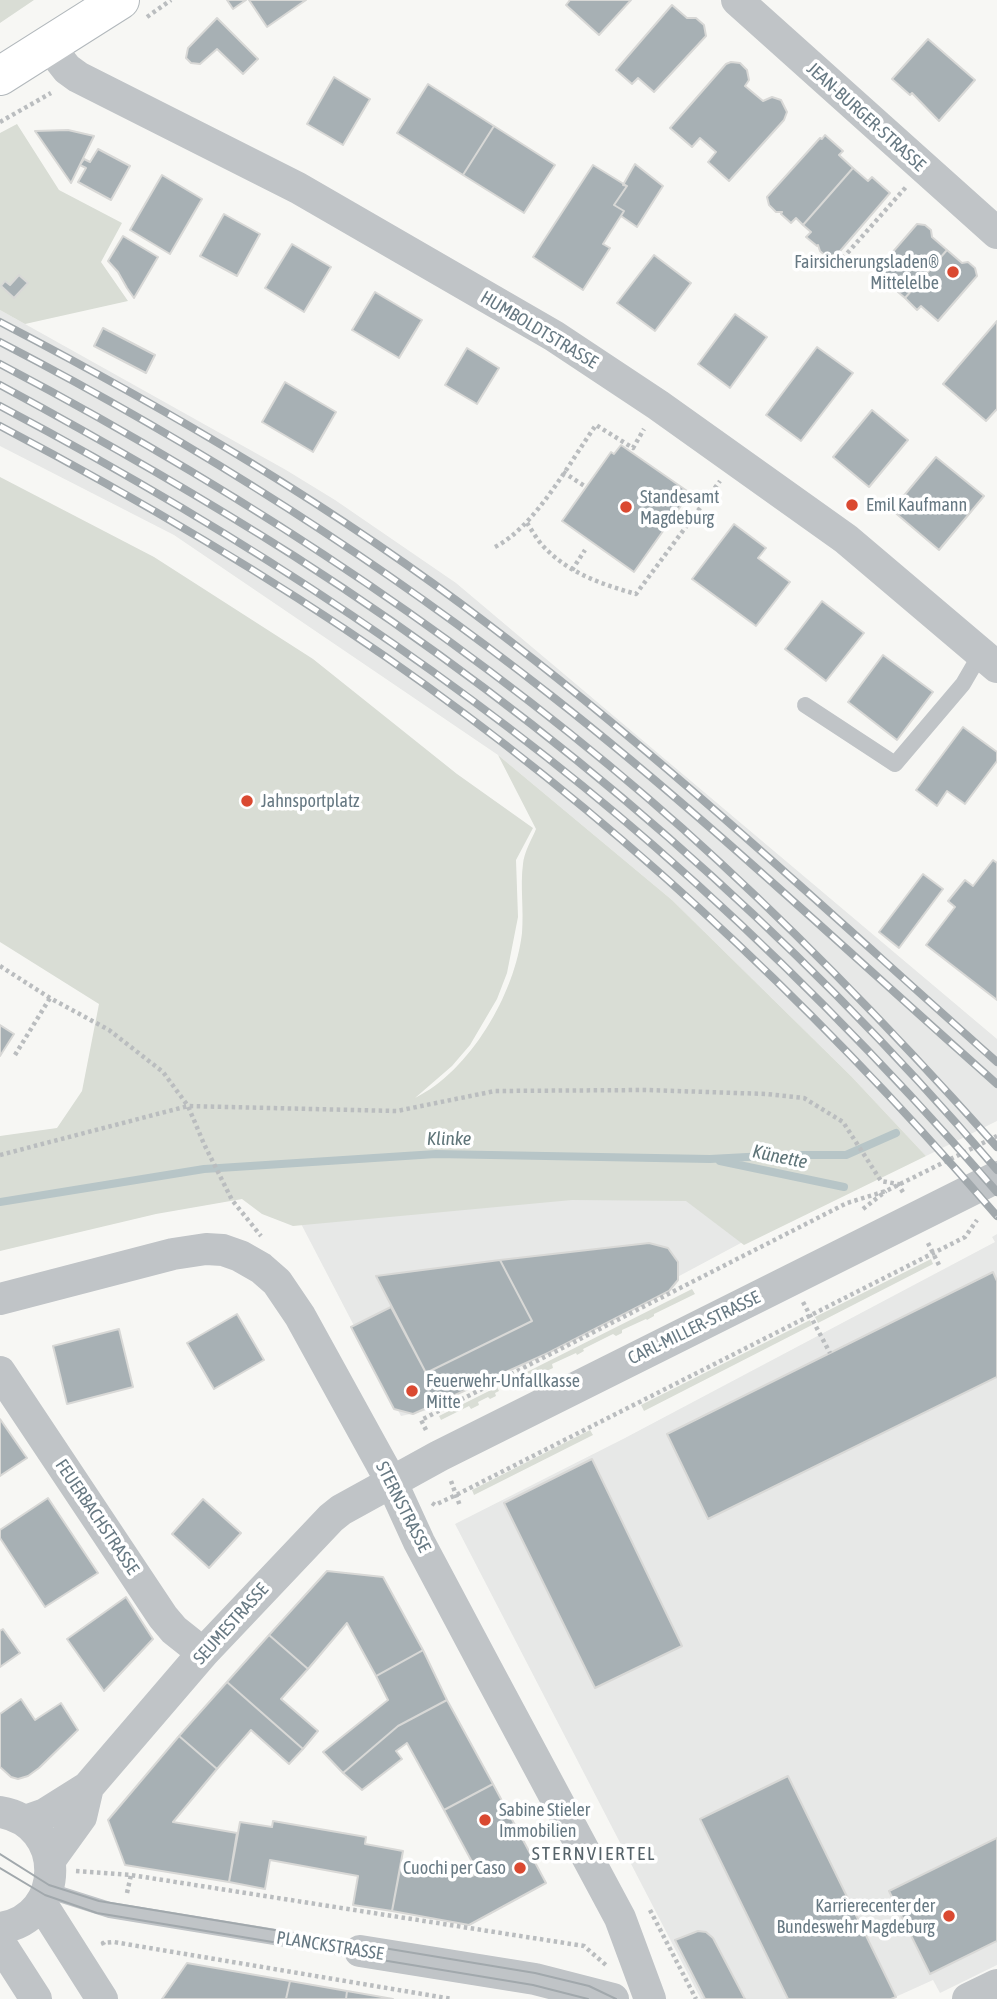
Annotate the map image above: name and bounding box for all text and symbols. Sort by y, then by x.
street label: JEAN-BURGER-STRASSE [802,58,930,176]
place label: Fairsicherungsladen® Mittelelbe [794,251,939,294]
marker: Fairsicherungsladen® Mittelelbe [945,264,961,280]
street label: HUMBOLDTSTRASSE [477,287,601,373]
place label: Standesamt Magdeburg [640,486,719,528]
place label: Emil Kaufmann [866,494,967,516]
marker: Emil Kaufmann [844,497,860,513]
marker: Standesamt Magdeburg [618,499,634,515]
place label: Jahnsportplatz [261,790,360,812]
marker: Jahnsportplatz [239,793,255,809]
water label: Klinke [427,1128,471,1150]
water label: Künette [750,1140,810,1174]
street label: CARL-MILLER-STRASSE [624,1287,764,1369]
place label: Feuerwehr-Unfallkasse Mitte [426,1370,580,1412]
marker: Feuerwehr-Unfallkasse Mitte [404,1383,420,1399]
street label: FEUERBACHSTRASSE [51,1455,143,1579]
street label: STERNSTRASSE [371,1458,435,1556]
street label: SEUMESTRASSE [189,1579,273,1669]
place label: Sabine Stieler Immobilien [499,1799,590,1842]
marker: Sabine Stieler Immobilien [477,1812,493,1828]
district label: STERNVIERTEL [533,1843,655,1865]
place label: Cuochi per Caso [403,1857,506,1879]
marker: Cuochi per Caso [512,1860,528,1876]
place label: Karrierecenter der Bundeswehr Magdeburg [776,1895,935,1938]
marker: Karrierecenter der Bundeswehr Magdeburg [941,1908,957,1924]
street label: PLANCKSTRASSE [275,1927,385,1965]

